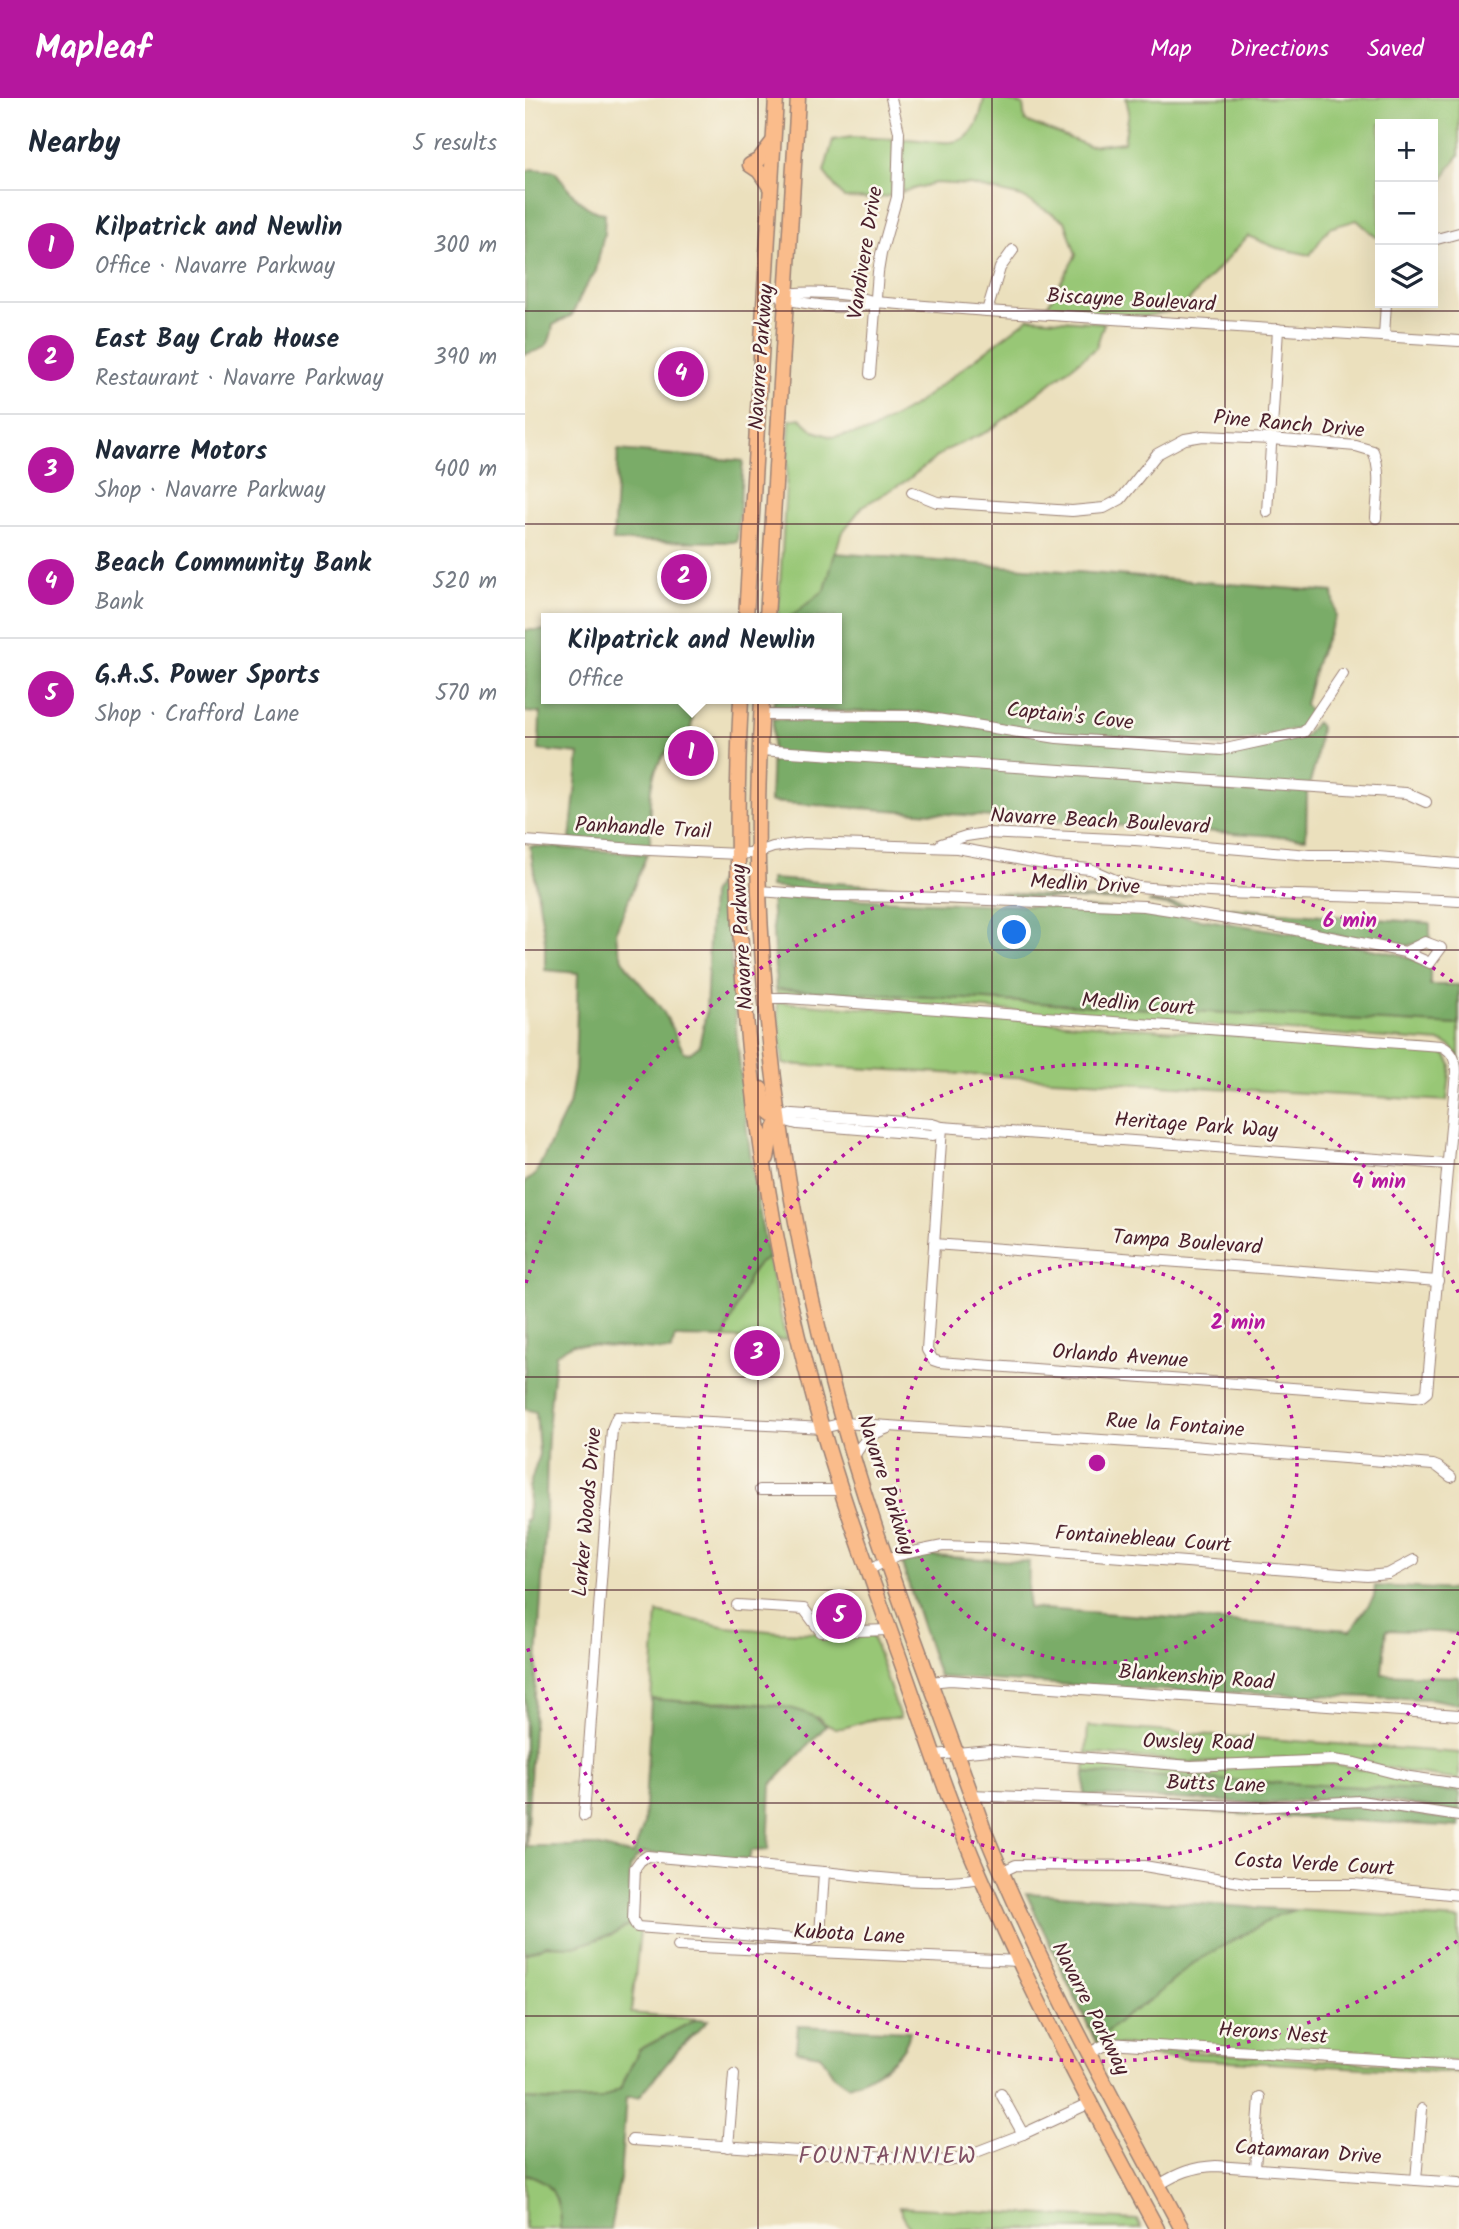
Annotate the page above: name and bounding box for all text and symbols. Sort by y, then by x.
text: Mapleaf [35,23,151,76]
text: Map [1150,30,1192,69]
text: Directions [1230,30,1329,69]
text: Saved [1367,30,1424,69]
map controls [1375,119,1438,308]
button: + [1375,119,1438,182]
text: Nearby [28,120,120,168]
text: 5 results [412,126,497,162]
button: − [1375,182,1438,245]
street label: Vandivere Drive [839,183,893,322]
text: Kilpatrick and Newlin [95,207,342,249]
text: 1 [48,228,54,264]
text: 300 m [433,228,497,264]
button: layers [1375,245,1438,308]
text: Office · Navarre Parkway [95,249,335,285]
street label: Biscayne Boulevard [1046,280,1217,322]
street label: Navarre Parkway [740,283,784,431]
text: East Bay Crab House [95,319,339,361]
text: 2 [44,340,58,376]
text: 390 m [434,340,497,376]
pin: 4 [658,348,704,400]
text: Restaurant · Navarre Parkway [95,361,383,397]
street label: Pine Ranch Drive [1212,402,1366,448]
text: Navarre Motors [95,431,267,473]
text: 3 [45,452,57,488]
text: 400 m [434,452,497,488]
text: Shop · Navarre Parkway [95,473,325,509]
text: Beach Community Bank [95,543,371,585]
pin: 2 [661,551,707,603]
text: 4 [45,564,57,600]
text: 520 m [432,564,497,600]
text: Bank [95,585,143,621]
popup [541,613,842,704]
text: Kilpatrick and Newlin [568,620,815,662]
text: G.A.S. Power Sports [95,655,320,697]
text: Office [568,662,623,698]
text: 5 [45,676,57,712]
text: 570 m [435,676,497,712]
street label: Captain's Cove [1005,694,1136,740]
text: Shop · Crafford Lane [95,697,299,733]
pin: 1 [668,727,714,779]
street label: Navarre Beach Boulevard [989,800,1211,844]
street label: Panhandle Trail [574,809,712,849]
street label: Navarre Parkway [723,863,763,1011]
street label: Medlin Drive [1029,866,1141,904]
text: 6 min [1323,905,1377,938]
your location [997,915,1031,949]
street label: Medlin Court [1080,985,1197,1025]
street label: Heritage Park Way [1113,1104,1279,1148]
text: 4 min [1352,1166,1406,1199]
street label: Tampa Boulevard [1111,1221,1263,1265]
text: 2 min [1211,1307,1265,1340]
pin: 3 [734,1327,780,1379]
street label: Orlando Avenue [1051,1336,1190,1378]
street label: Rue la Fontaine [1105,1405,1246,1447]
street label: Navarre Parkway [847,1410,923,1560]
street label: Larker Woods Drive [564,1425,612,1598]
centre of rings [1085,1451,1109,1475]
street label: Fontainebleau Court [1054,1517,1233,1563]
pin: 5 [816,1590,862,1642]
street label: Blankenship Road [1117,1656,1275,1700]
street label: Owsley Road [1142,1726,1254,1760]
street label: Butts Lane [1166,1767,1267,1803]
street label: Costa Verde Court [1233,1844,1396,1886]
street label: Kubota Lane [793,1916,906,1954]
street label: Navarre Parkway [1042,1936,1138,2082]
street label: Herons Nest [1217,2014,1330,2054]
street label: Catamaran Drive [1233,2131,1383,2175]
district label: FOUNTAINVIEW [798,2139,978,2175]

